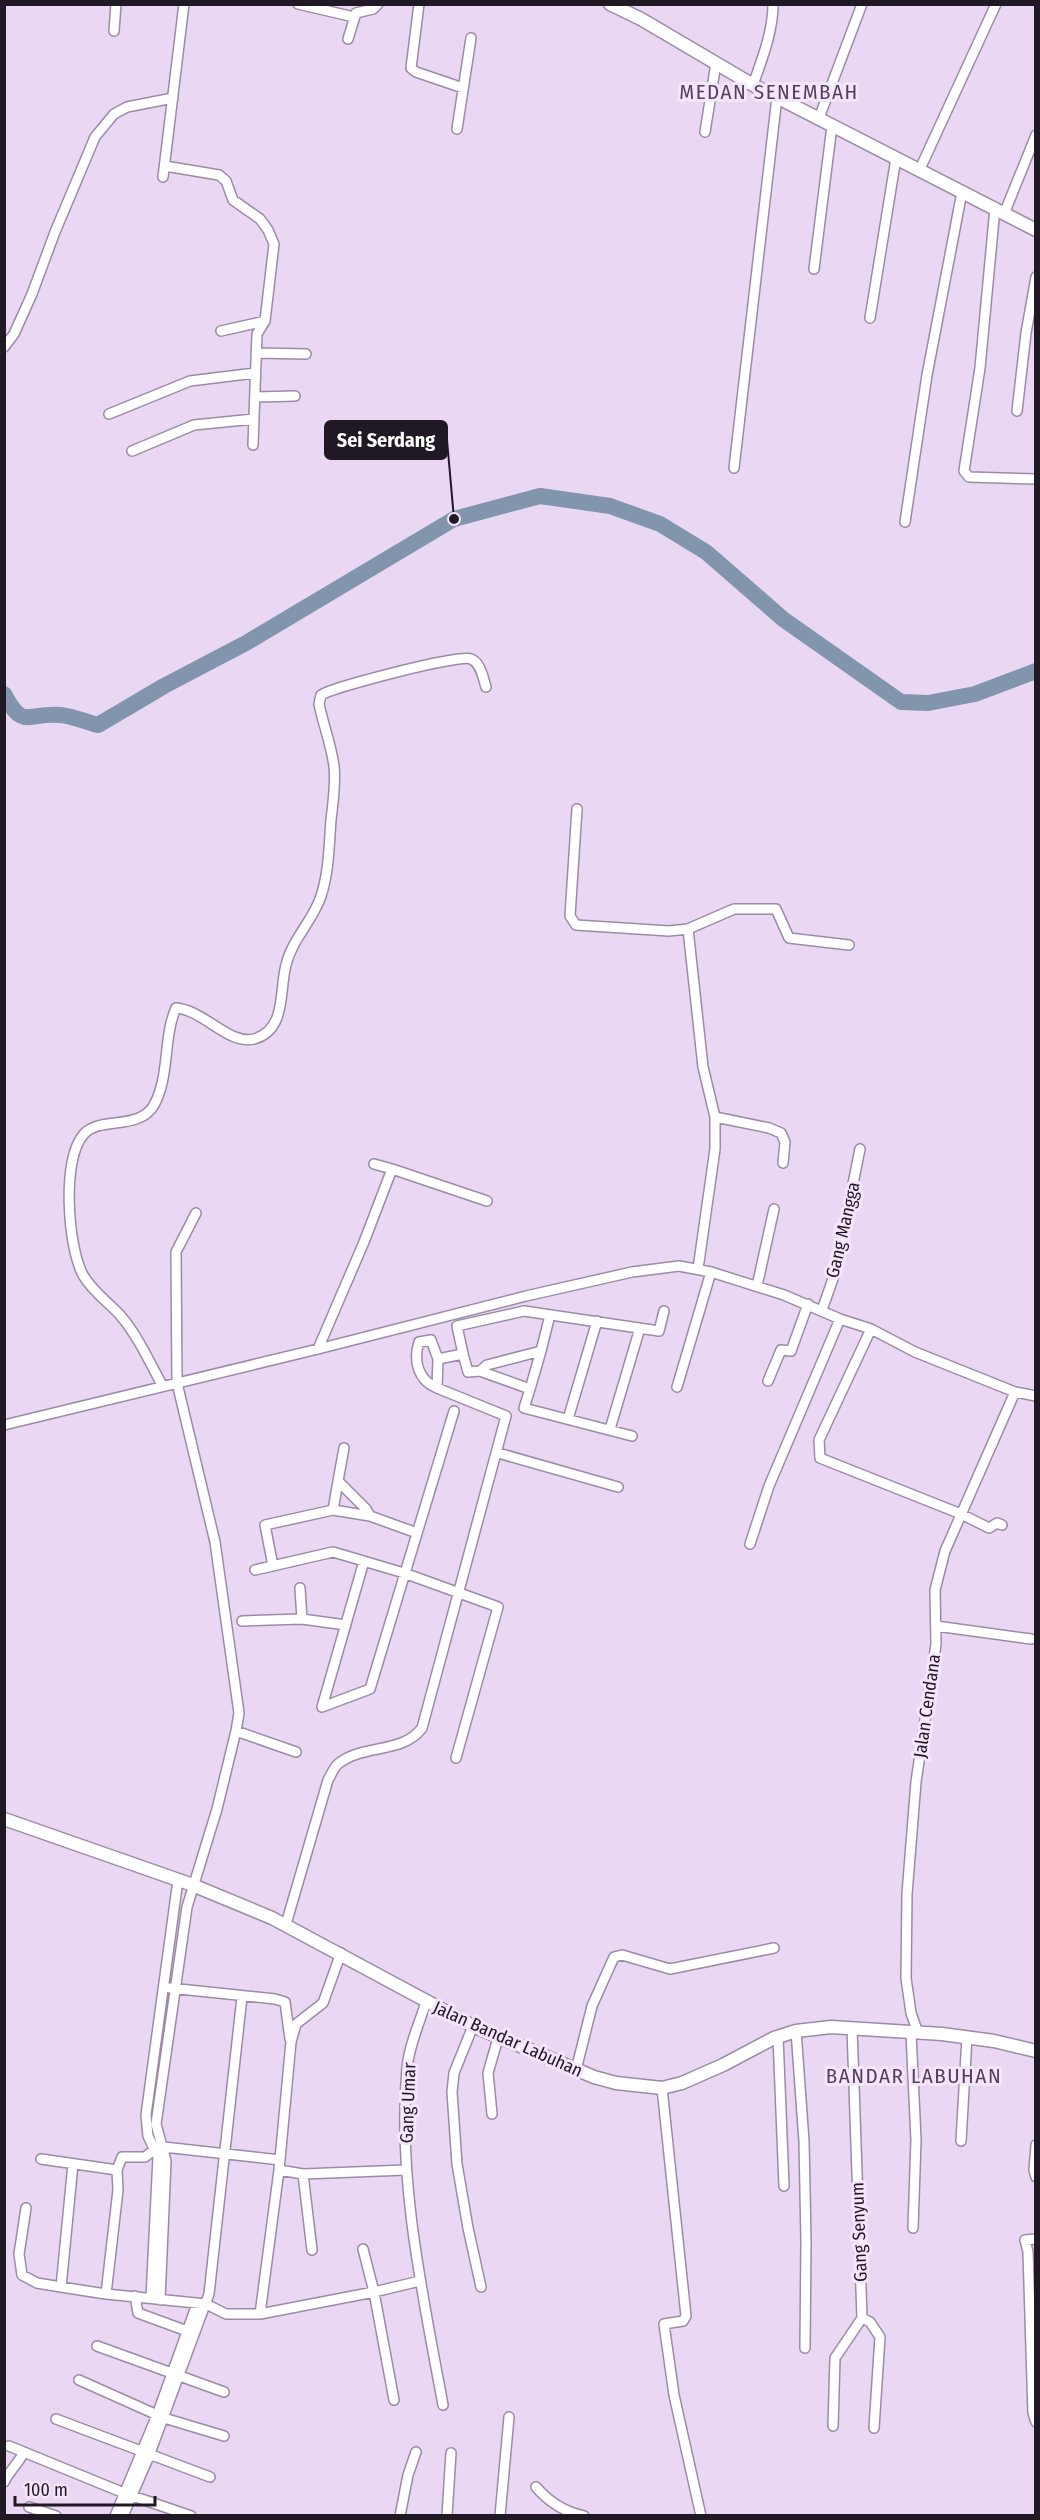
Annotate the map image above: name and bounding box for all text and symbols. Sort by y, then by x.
district label: MEDAN SENEMBAH [679,79,859,105]
callout: Sei Serdang [325,421,447,459]
text: Sei Serdang [337,428,435,452]
street label: Gang Mangga [821,1180,865,1280]
street label: Jalan Cendana [909,1652,945,1759]
street label: Jalan Bandar Labuhan [430,1996,586,2082]
street label: Gang Umar [396,2062,420,2144]
district label: BANDAR LABUHAN [826,2063,1002,2089]
street label: Gang Senyum [846,2182,872,2282]
scale bar [15,2469,154,2507]
text: 100 m [24,2479,68,2501]

